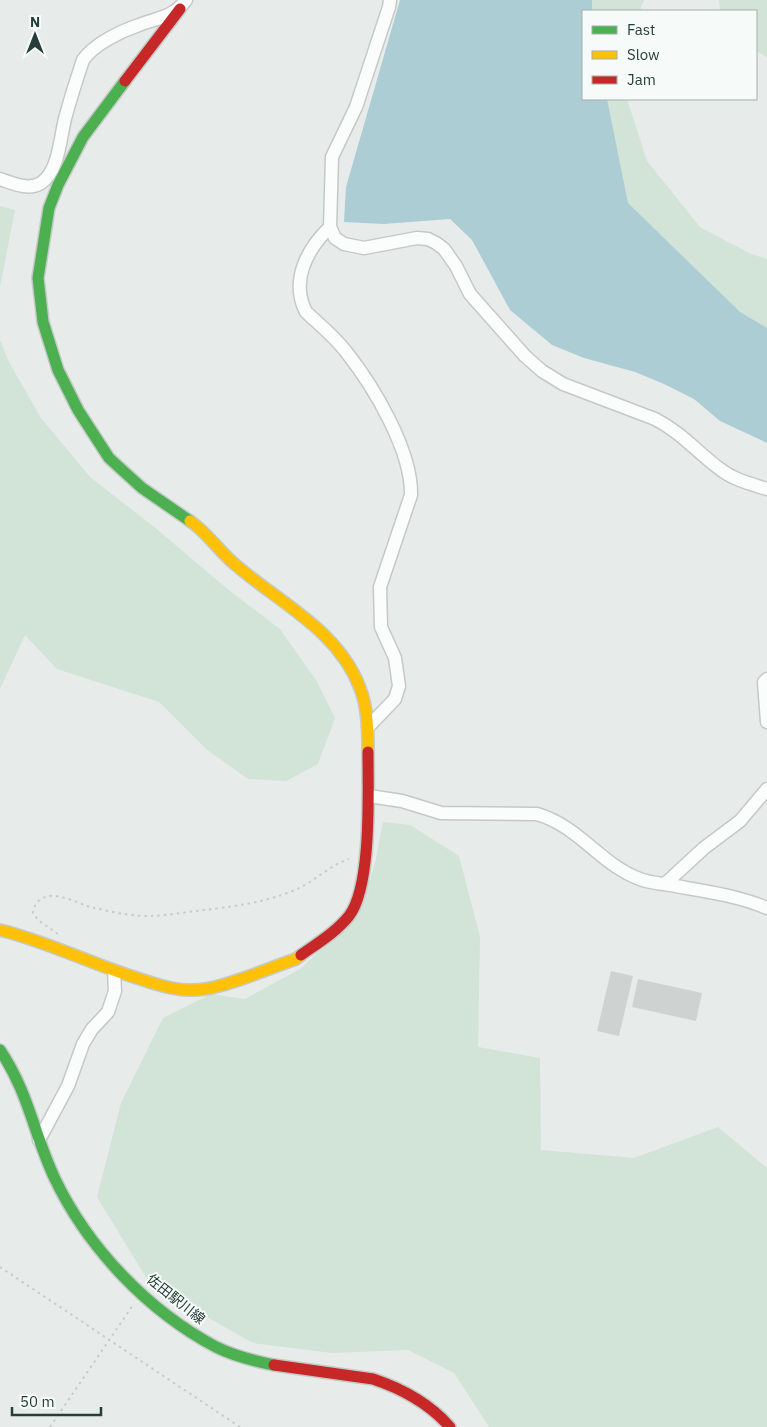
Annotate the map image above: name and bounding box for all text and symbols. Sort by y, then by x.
north arrow [10,10,60,60]
legend [582,10,757,100]
text: N [30,13,40,31]
text: Fast [627,20,655,39]
text: Slow [627,45,660,64]
text: Jam [627,70,656,89]
street label: 佐田駅川線 [143,1270,209,1328]
scale bar [12,1384,101,1416]
text: 50 m [20,1392,55,1411]

